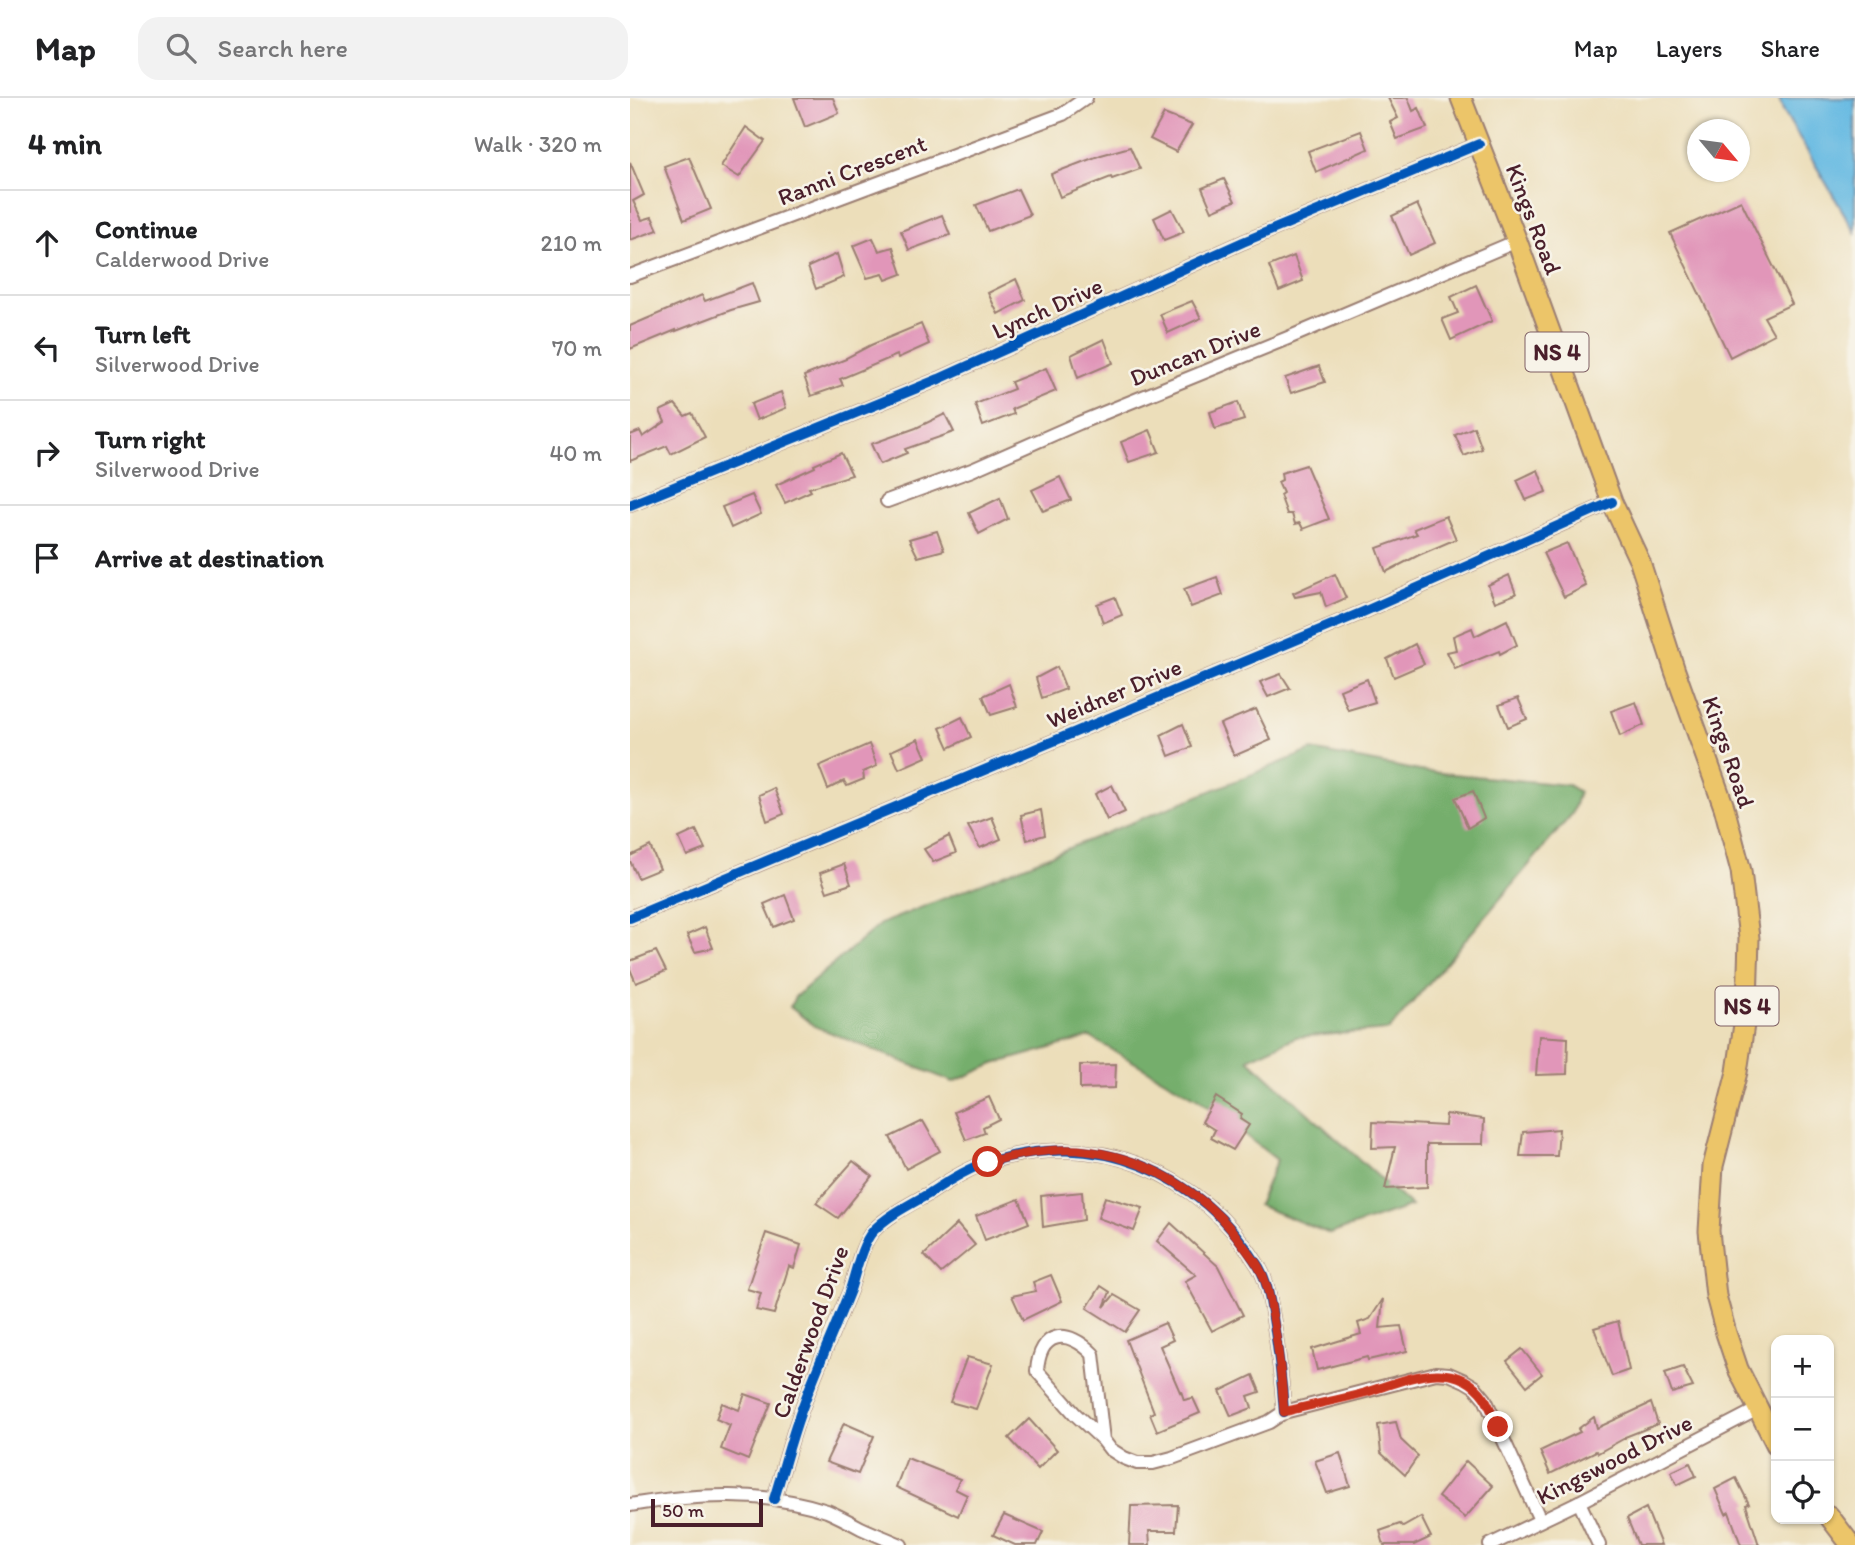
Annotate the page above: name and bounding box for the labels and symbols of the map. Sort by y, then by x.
north arrow [1687,119,1750,182]
street label: Ranni Crescent [773,128,931,212]
street label: Kings Road [1500,160,1568,278]
street label: Lynch Drive [987,271,1107,345]
street label: Duncan Drive [1125,314,1265,392]
road number: NS 4 [1525,332,1588,372]
street label: Weidner Drive [1042,652,1186,734]
street label: Kings Road [1696,692,1762,812]
road number: NS 4 [1716,986,1778,1026]
route start [972,1146,1003,1177]
street label: Calderwood Drive [765,1242,855,1422]
street label: Kingswood Drive [1531,1407,1697,1511]
route end [1482,1411,1513,1442]
scale bar [651,1496,763,1528]

